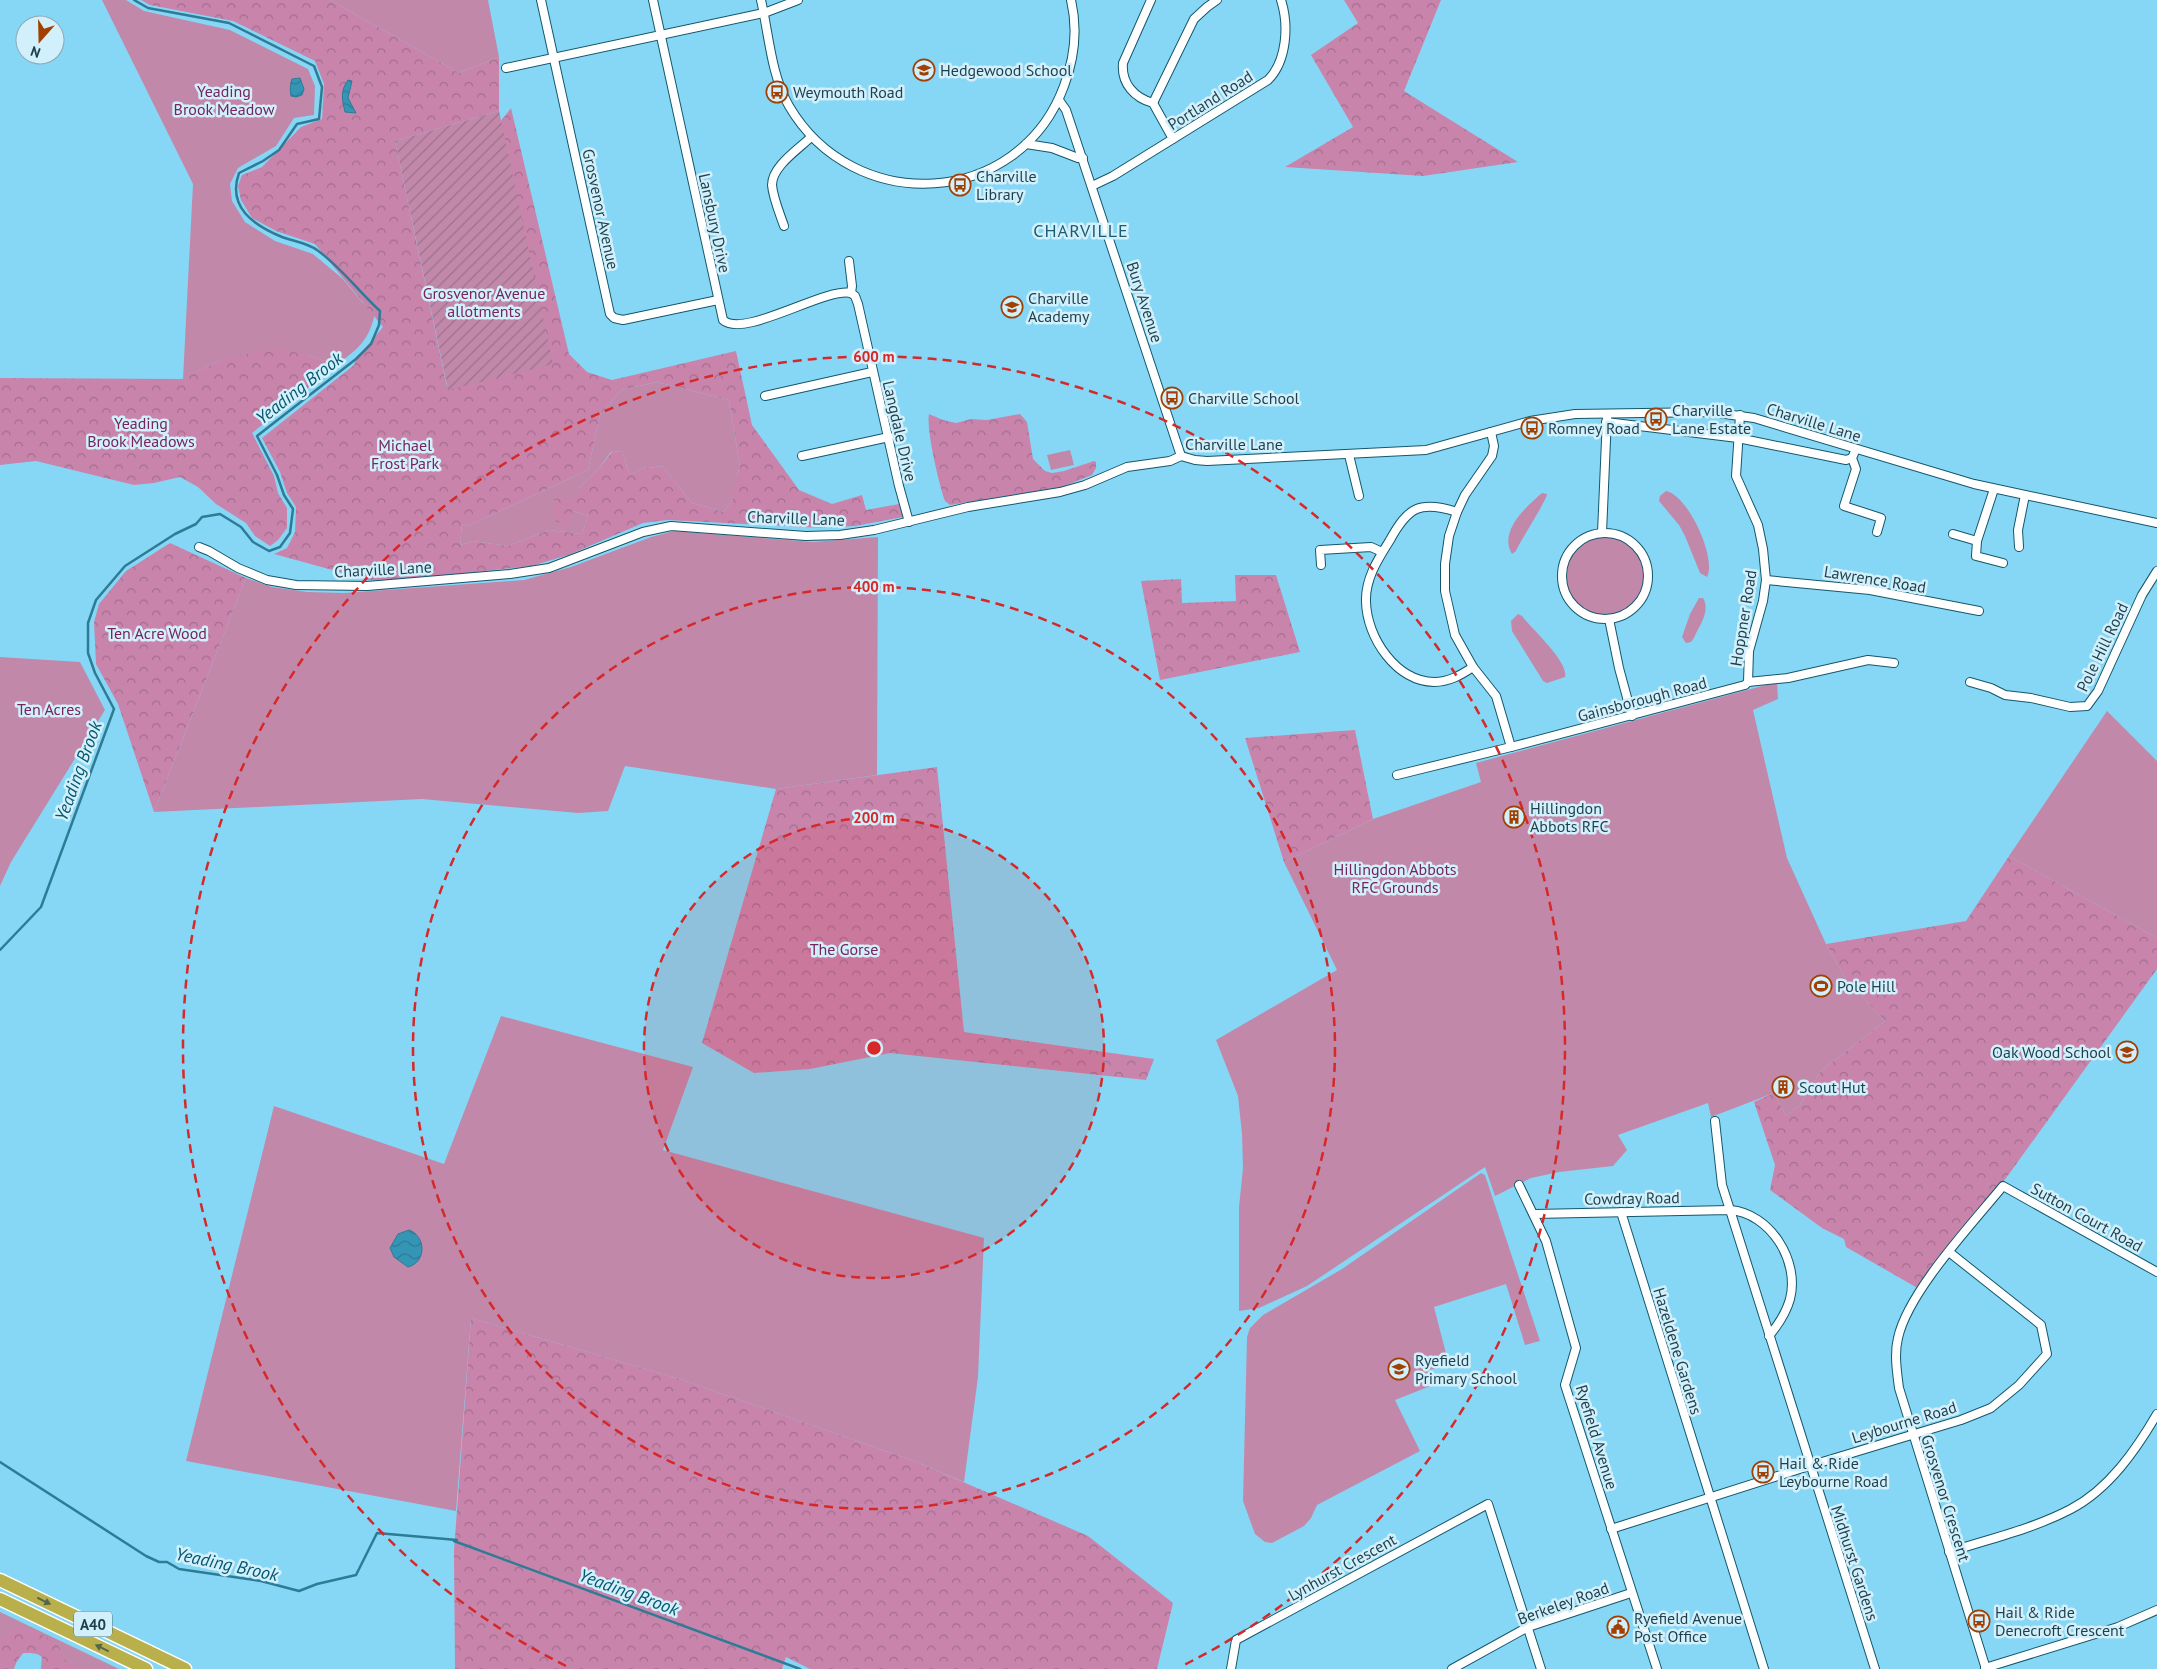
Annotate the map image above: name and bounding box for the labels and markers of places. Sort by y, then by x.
school or university icon: Hedgewood School [912,58,936,82]
place label: Hedgewood School [940,60,1072,80]
bus stop icon: Weymouth Road [765,80,789,104]
place label: Weymouth Road [793,82,903,102]
place label: Charville Library [976,166,1037,204]
bus stop icon: Charville Library [948,173,972,197]
place label: Charville Academy [1028,288,1090,326]
school or university icon: Charville Academy [1000,295,1024,319]
bus stop icon: Charville School [1160,386,1184,410]
place label: Charville School [1188,388,1300,408]
place label: Charville Lane Estate [1672,400,1751,438]
bus stop icon: Charville Lane Estate [1644,407,1668,431]
bus stop icon: Romney Road [1520,416,1544,440]
place label: Romney Road [1548,418,1640,438]
place label: Hillingdon Abbots RFC [1530,798,1609,836]
building icon: Hillingdon Abbots RFC [1502,805,1526,829]
sports icon: Pole Hill [1809,974,1833,998]
place label: Pole Hill [1837,976,1896,996]
centre of rings [865,1039,883,1057]
school or university icon: Oak Wood School [2115,1040,2139,1064]
place label: Oak Wood School [1992,1042,2111,1062]
building icon: Scout Hut [1771,1075,1795,1099]
place label: Scout Hut [1799,1077,1867,1097]
place label: Ryefield Primary School [1415,1350,1517,1388]
school or university icon: Ryefield Primary School [1387,1357,1411,1381]
place label: Hail & Ride Leybourne Road [1779,1453,1888,1491]
bus stop icon: Hail & Ride Leybourne Road [1751,1460,1775,1484]
place label: Hail & Ride Denecroft Crescent [1995,1602,2125,1640]
place label: Ryefield Avenue Post Office [1634,1608,1742,1646]
bus stop icon: Hail & Ride Denecroft Crescent [1967,1609,1991,1633]
public building icon: Ryefield Avenue Post Office [1606,1615,1630,1639]

